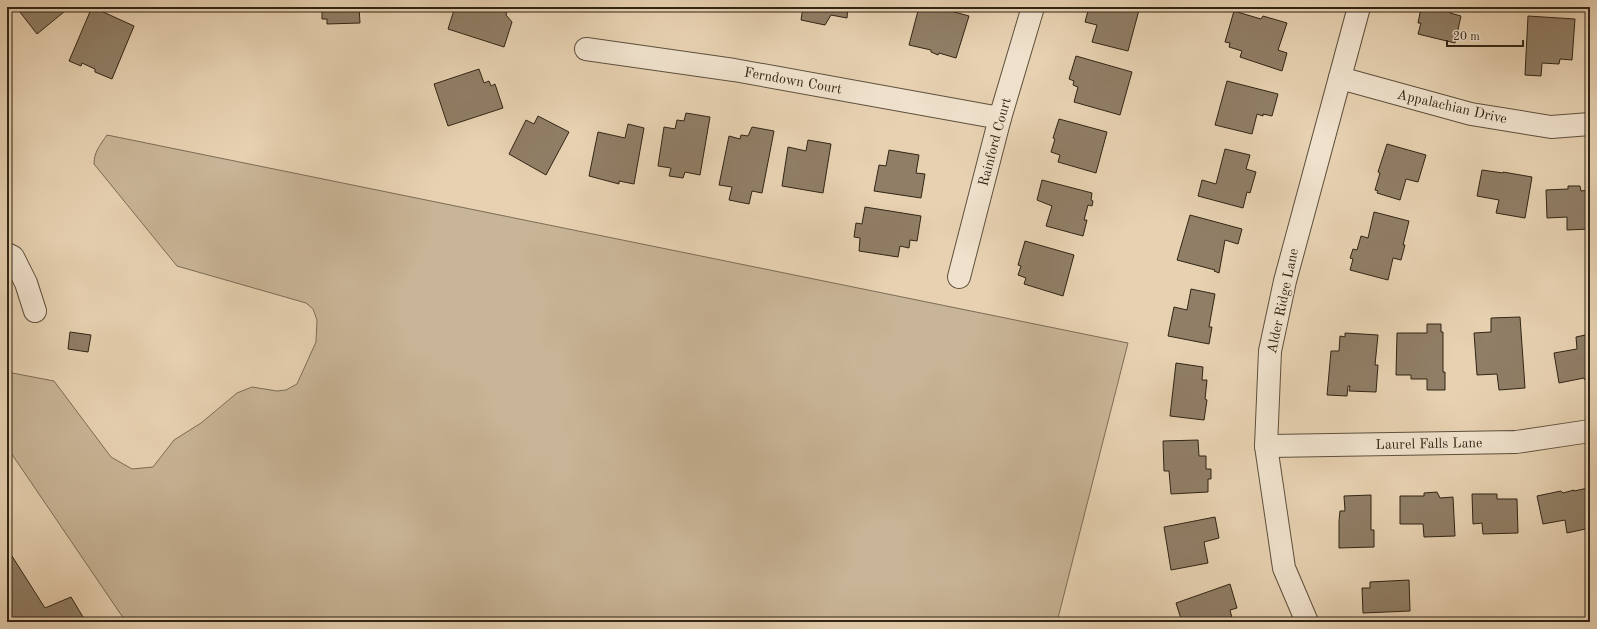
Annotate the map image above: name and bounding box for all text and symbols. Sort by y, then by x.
scale bar [1447,22,1523,48]
text: 20 m [1453,31,1480,43]
street label: Ferndown Court [743,66,843,97]
street label: Appalachian Drive [1396,88,1508,126]
street label: Rainford Court [976,96,1014,188]
street label: Alder Ridge Lane [1265,247,1301,355]
street label: Laurel Falls Lane [1375,436,1483,452]

